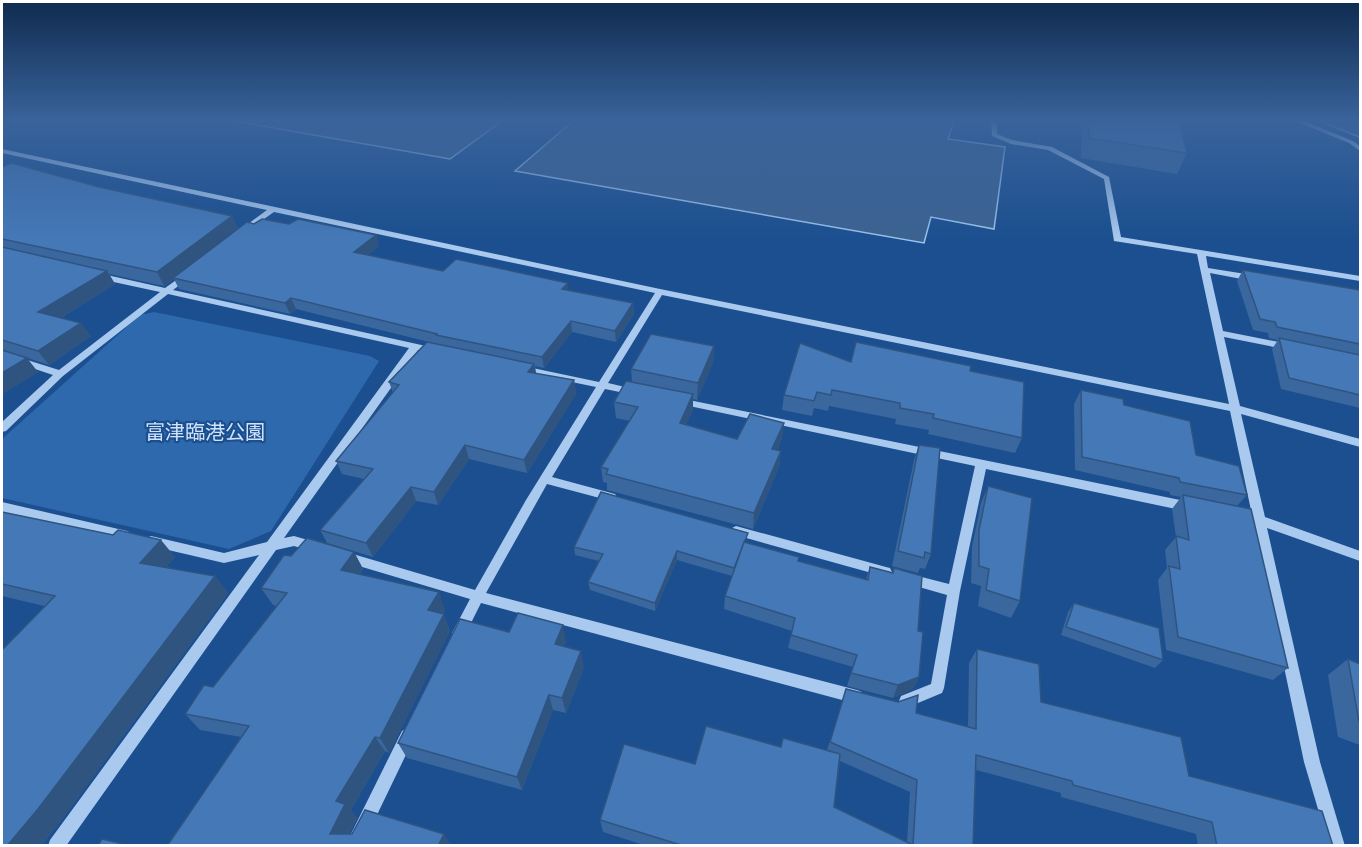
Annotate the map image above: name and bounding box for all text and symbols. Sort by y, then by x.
park label: 富津臨港公園 [145,420,265,444]

